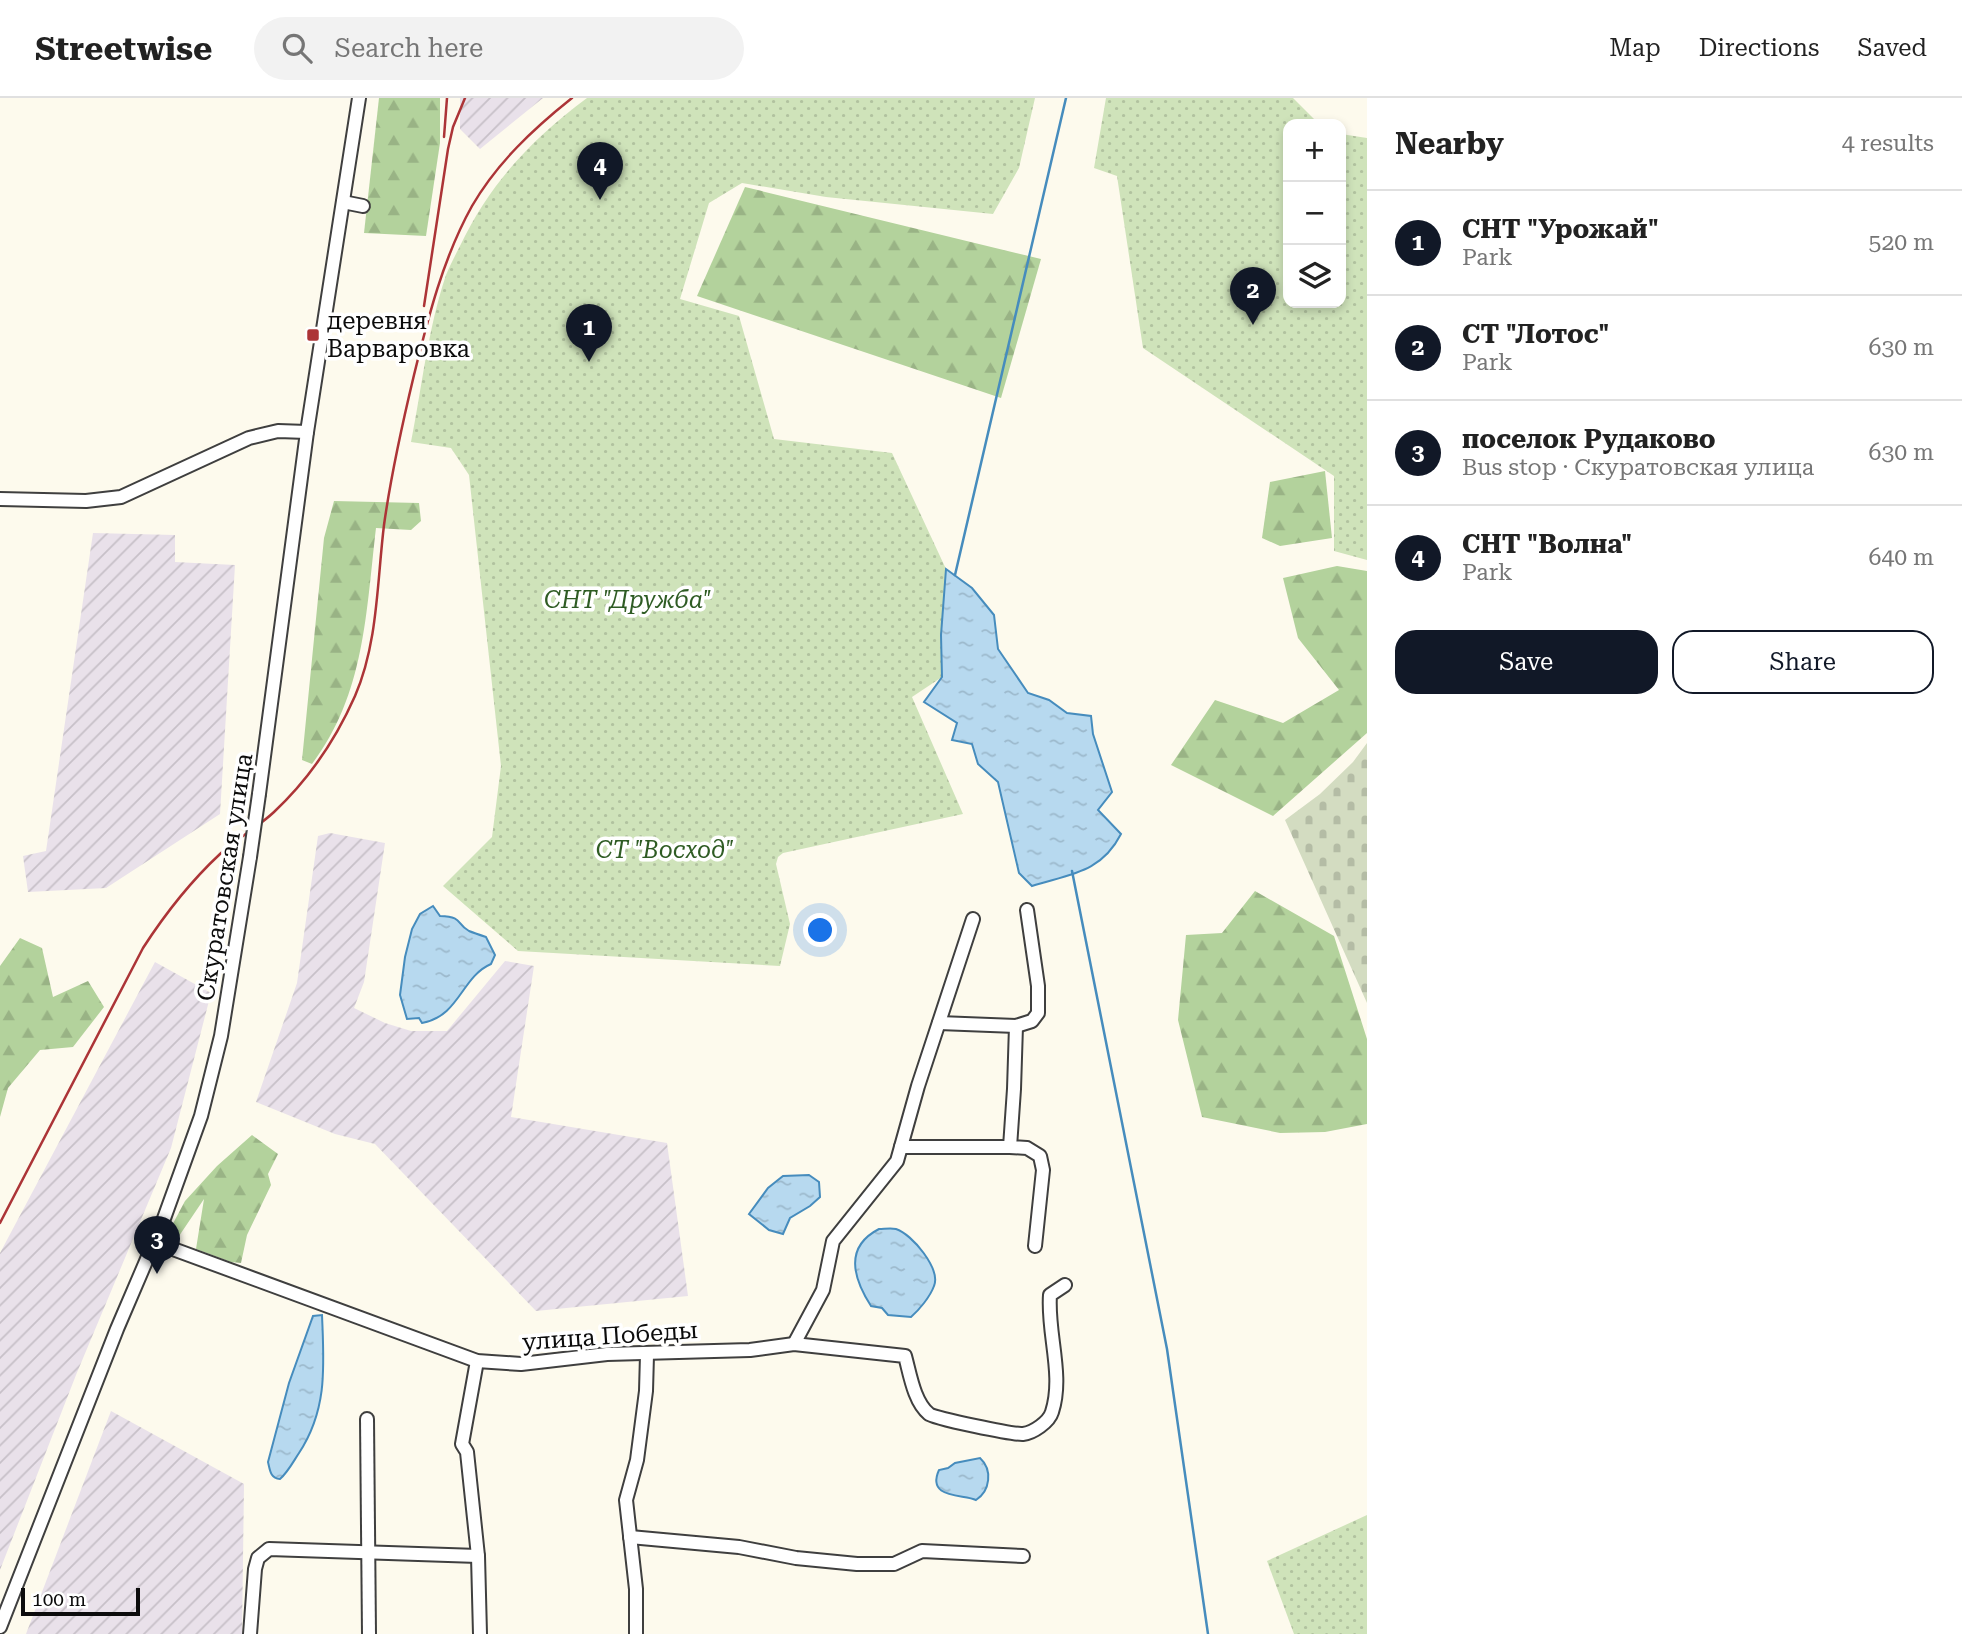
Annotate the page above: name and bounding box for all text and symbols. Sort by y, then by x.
search box [254,17,744,80]
text: Streetwise [35,29,212,68]
icon: search [278,29,316,67]
text: Search here [334,33,483,63]
text: Map [1609,34,1661,62]
text: Directions [1699,34,1819,62]
text: Saved [1857,34,1927,62]
map controls [1283,119,1346,308]
button: + [1283,119,1346,182]
text: Nearby [1395,126,1504,161]
text: 4 results [1842,130,1934,157]
pin: 4 [577,142,623,200]
button: − [1283,182,1346,245]
text: СНТ "Урожай" [1462,214,1659,244]
text: 1 [1412,229,1424,256]
text: 520 m [1869,229,1934,256]
text: Park [1462,244,1513,271]
button: layers [1283,245,1346,308]
pin: 2 [1230,267,1276,325]
pin: 1 [566,304,612,362]
place label: деревня Варваровка [327,307,470,363]
text: СТ "Лотос" [1462,319,1609,349]
marker: деревня Варваровка [305,327,321,343]
text: 2 [1412,334,1424,361]
text: 630 m [1869,334,1934,361]
text: Park [1462,349,1513,376]
text: поселок Рудаково [1462,424,1716,454]
text: 3 [1412,439,1424,466]
text: 630 m [1869,439,1934,466]
text: Bus stop · Скуратовская улица [1462,454,1814,481]
text: СНТ "Волна" [1462,529,1632,559]
text: 4 [1412,544,1424,571]
text: 640 m [1869,544,1934,571]
text: Park [1462,559,1513,586]
park label: СНТ "Дружба" [544,586,712,614]
button: Save [1395,630,1658,694]
button: Share [1672,630,1934,694]
street label: Скуратовская улица [192,751,258,1003]
park label: СТ "Восход" [596,836,734,864]
your location [803,913,837,947]
pin: 3 [134,1216,180,1274]
street label: улица Победы [521,1316,699,1356]
scale bar [21,1585,140,1617]
text: 100 m [32,1588,86,1611]

